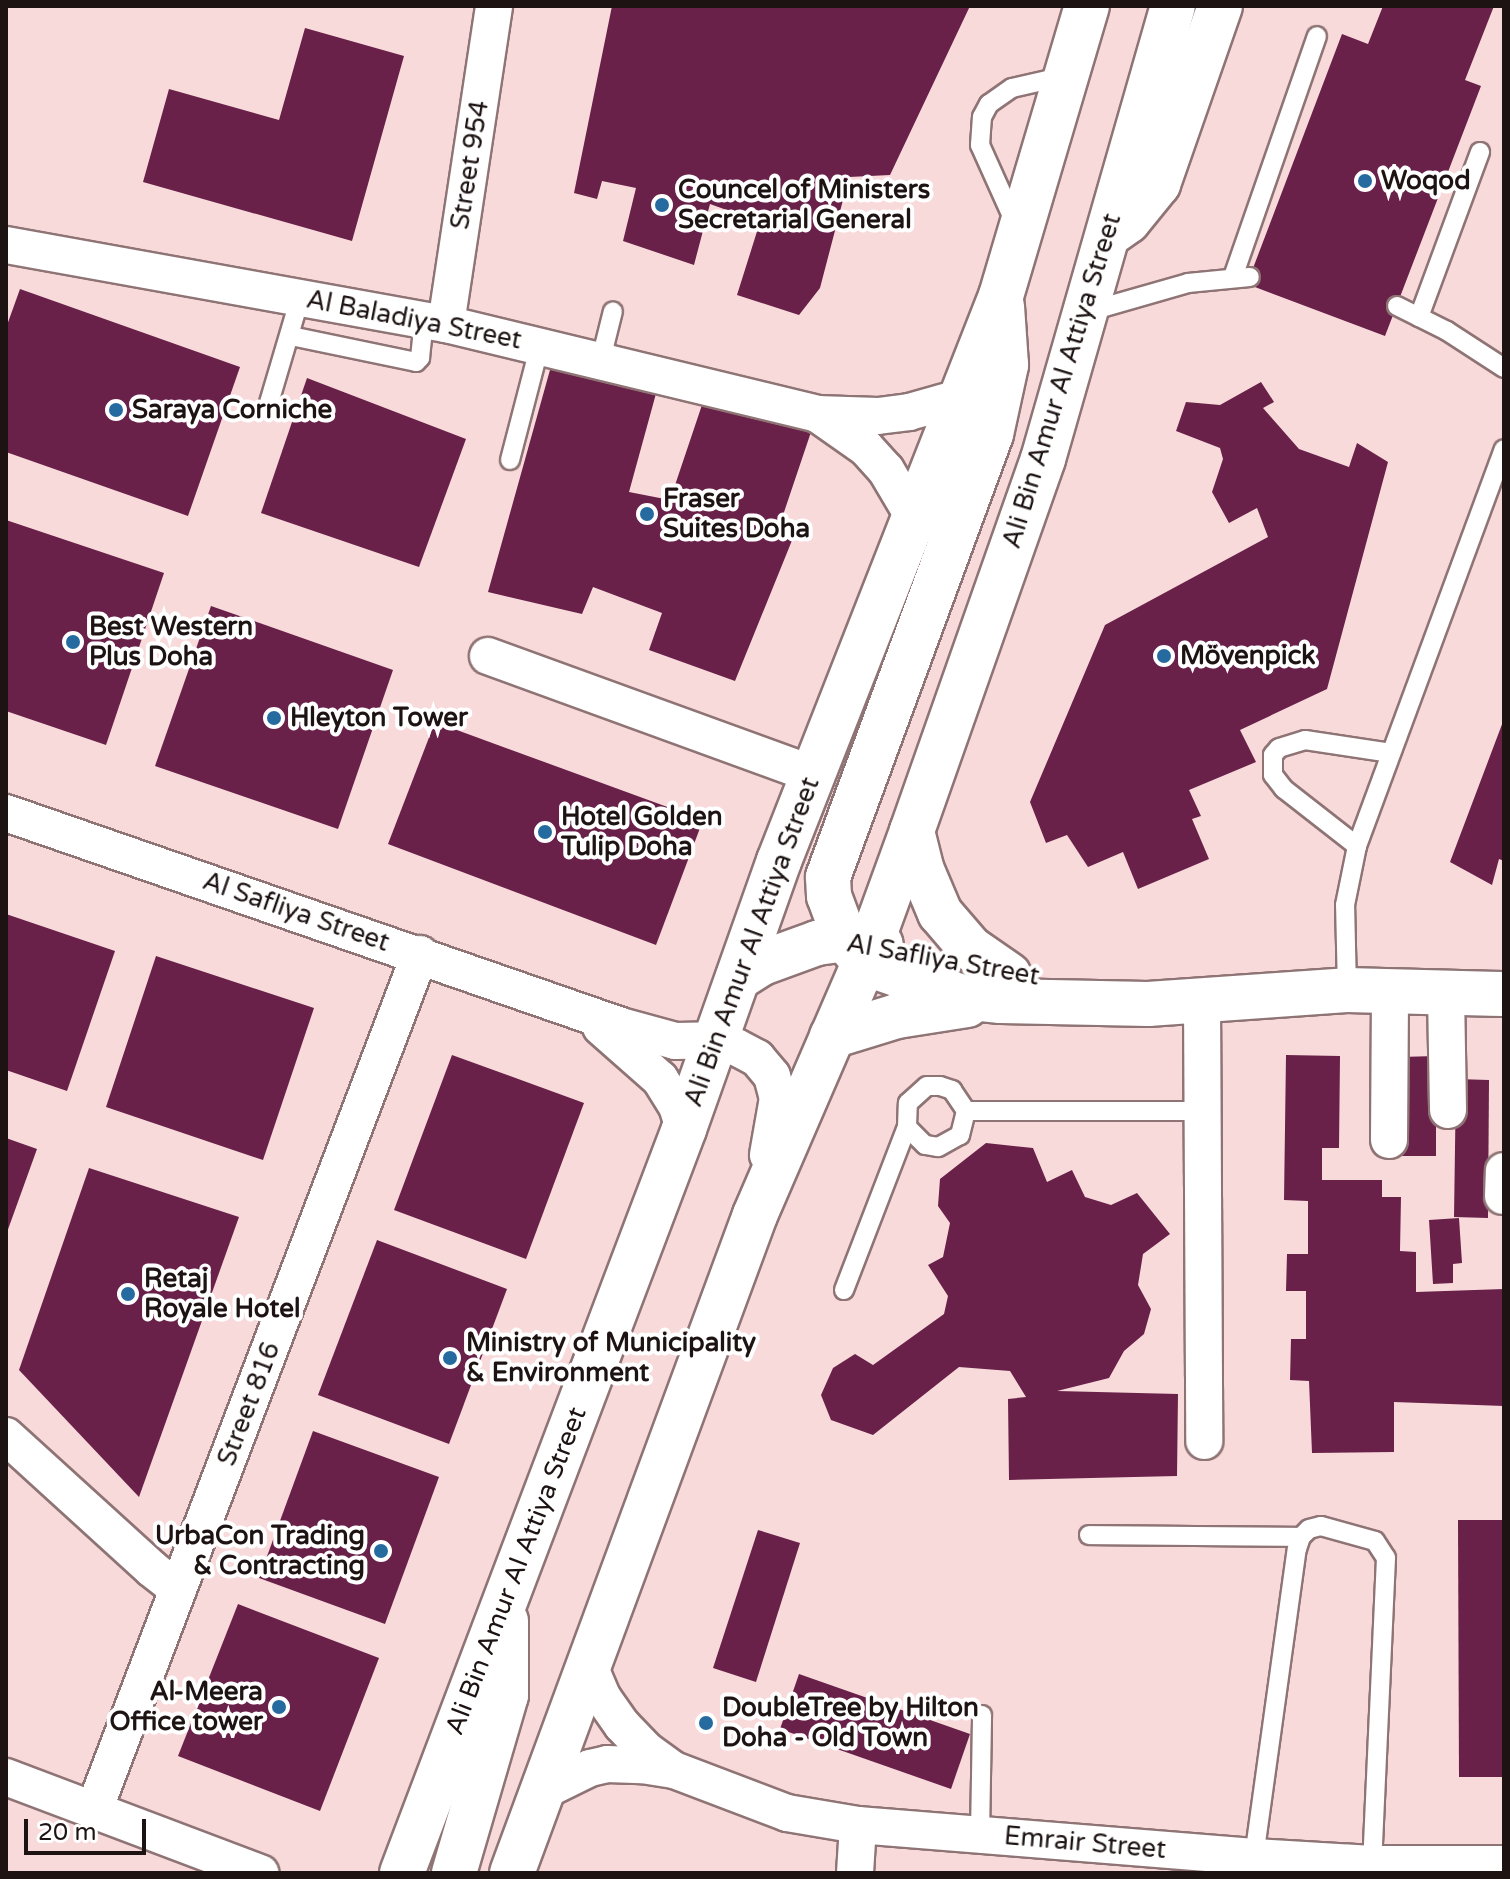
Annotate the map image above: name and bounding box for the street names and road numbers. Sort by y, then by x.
street label: Street 954 [444,98,496,232]
street label: Ali Bin Amur Al Attiya Street [996,210,1128,552]
street label: Al Baladiya Street [304,284,524,356]
street label: Ali Bin Amur Al Attiya Street [678,773,826,1111]
street label: Al Safliya Street [199,865,393,959]
street label: Al Safliya Street [844,928,1042,992]
street label: Street 816 [211,1338,287,1470]
street label: Ali Bin Amur Al Attiya Street [439,1403,593,1739]
street label: Emrair Street [1003,1820,1167,1866]

